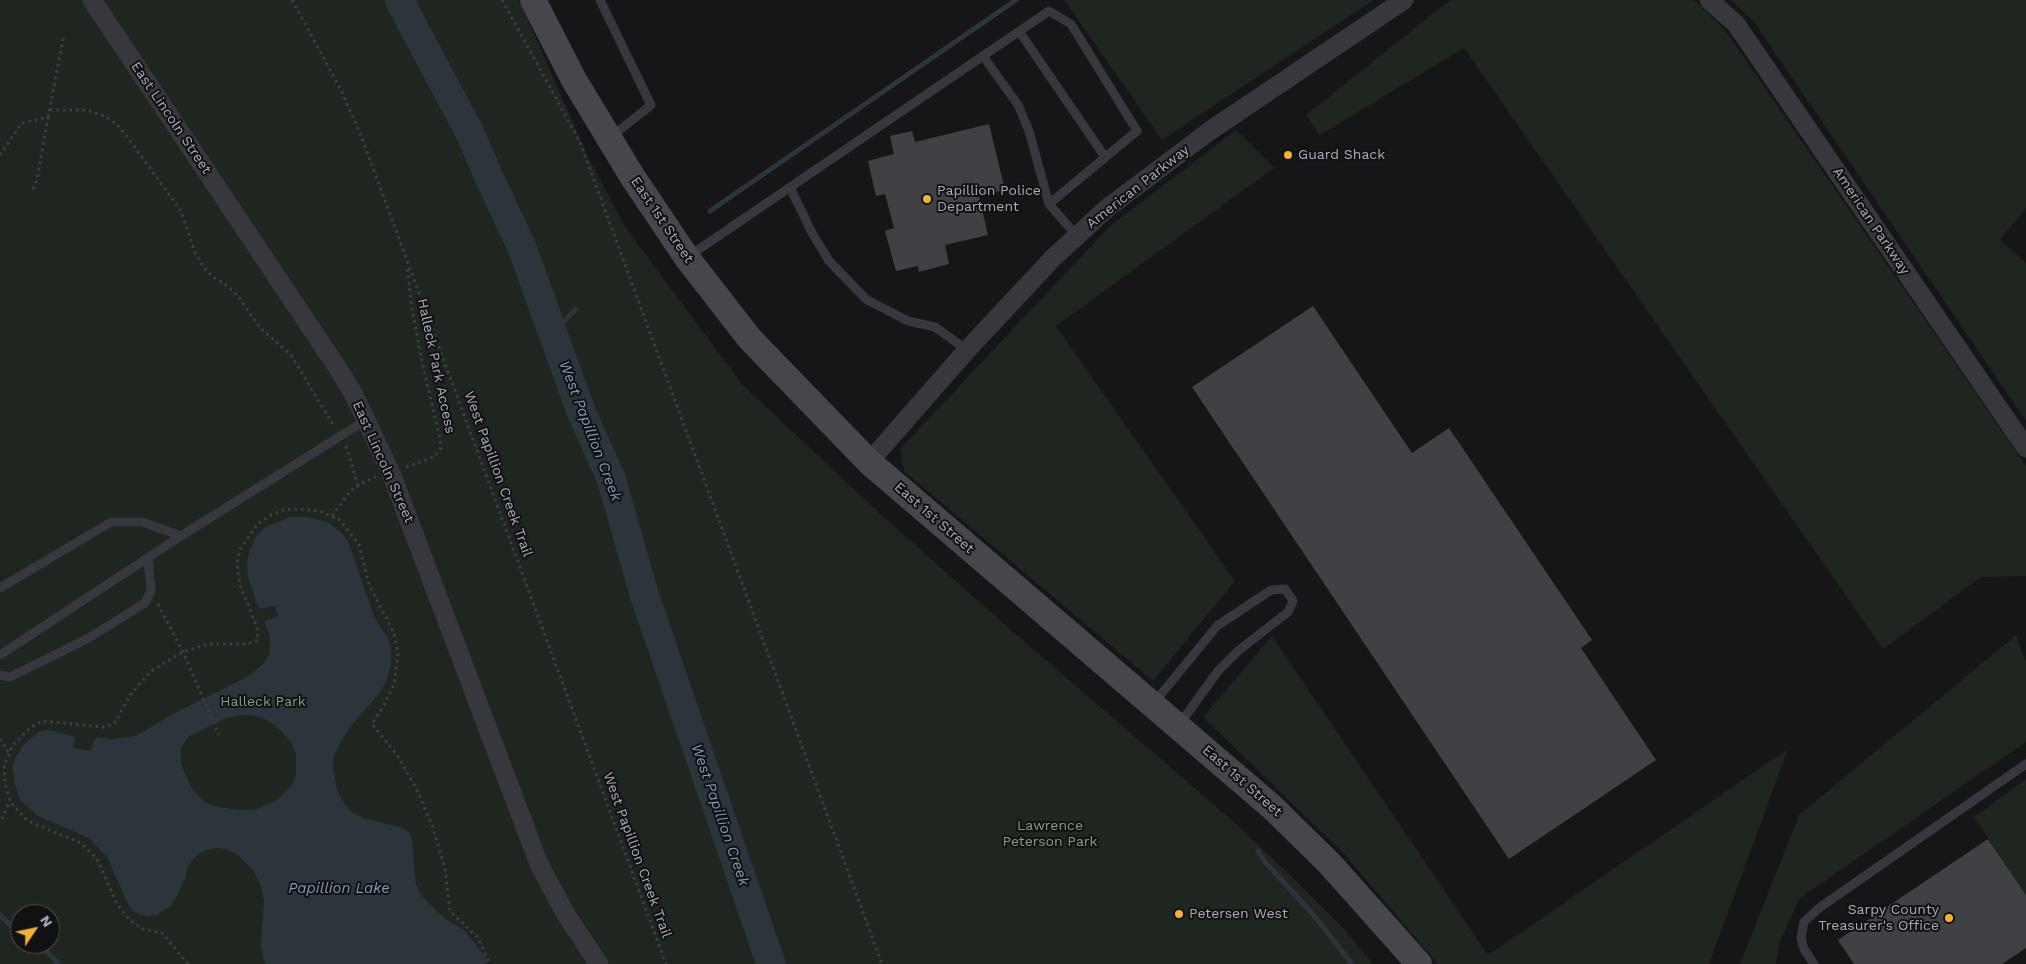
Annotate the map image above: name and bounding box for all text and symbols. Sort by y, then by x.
street label: East Lincoln Street [127,59,215,177]
street label: American Parkway [1083,142,1193,232]
place label: Guard Shack [1298,147,1385,163]
marker: Guard Shack [1282,149,1294,161]
street label: American Parkway [1829,164,1913,278]
street label: East 1st Street [627,174,697,266]
place label: Papillion Police Department [937,183,1041,216]
marker: Papillion Police Department [921,193,933,205]
street label: Halleck Park Access [413,297,459,435]
water label: West Papillion Creek [555,358,625,504]
street label: West Papillion Creek Trail [460,389,536,559]
street label: East Lincoln Street [349,398,417,526]
street label: East 1st Street [891,479,977,557]
park label: Halleck Park [220,694,306,710]
water label: West Papillion Creek [687,742,753,888]
street label: East 1st Street [1199,742,1285,820]
street label: West Papillion Creek Trail [599,770,675,940]
park label: Lawrence Peterson Park [1003,818,1097,850]
water label: Papillion Lake [288,880,390,898]
place label: Sarpy County Treasurer's Office [1818,902,1939,934]
north arrow [10,904,60,954]
place label: Petersen West [1189,906,1288,922]
marker: Petersen West [1173,908,1185,920]
text: N [37,912,56,930]
marker: Sarpy County Treasurer's Office [1943,912,1955,924]

